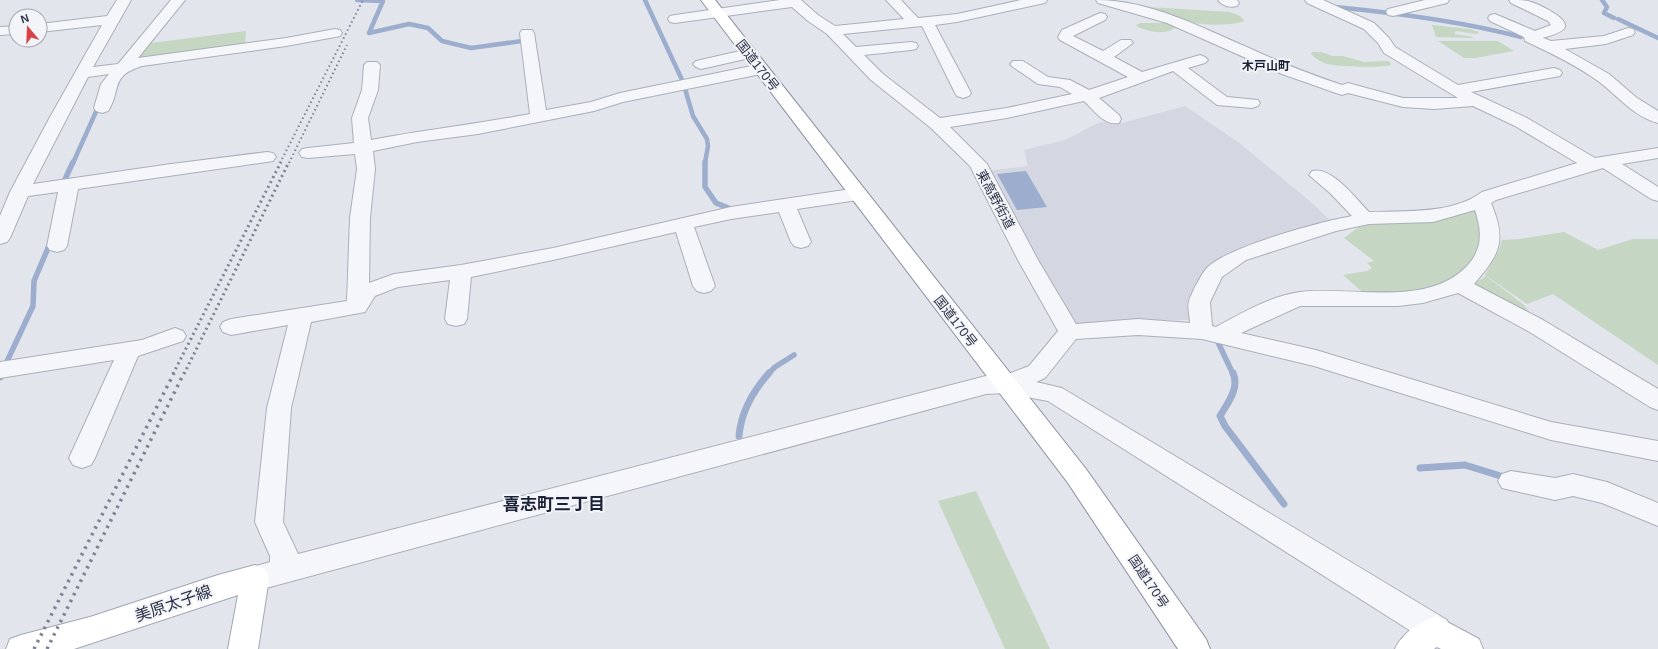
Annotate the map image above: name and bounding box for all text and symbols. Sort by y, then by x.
north arrow [8,8,48,48]
text: N [19,12,31,26]
street label: 国道170号 [733,37,782,94]
district label: 木戸山町 [1242,59,1290,73]
street label: 東高野街道 [974,167,1017,231]
street label: 国道170号 [931,293,980,350]
district label: 喜志町三丁目 [503,495,605,514]
street label: 国道170号 [1125,552,1172,611]
street label: 美原太子線 [133,582,214,625]

